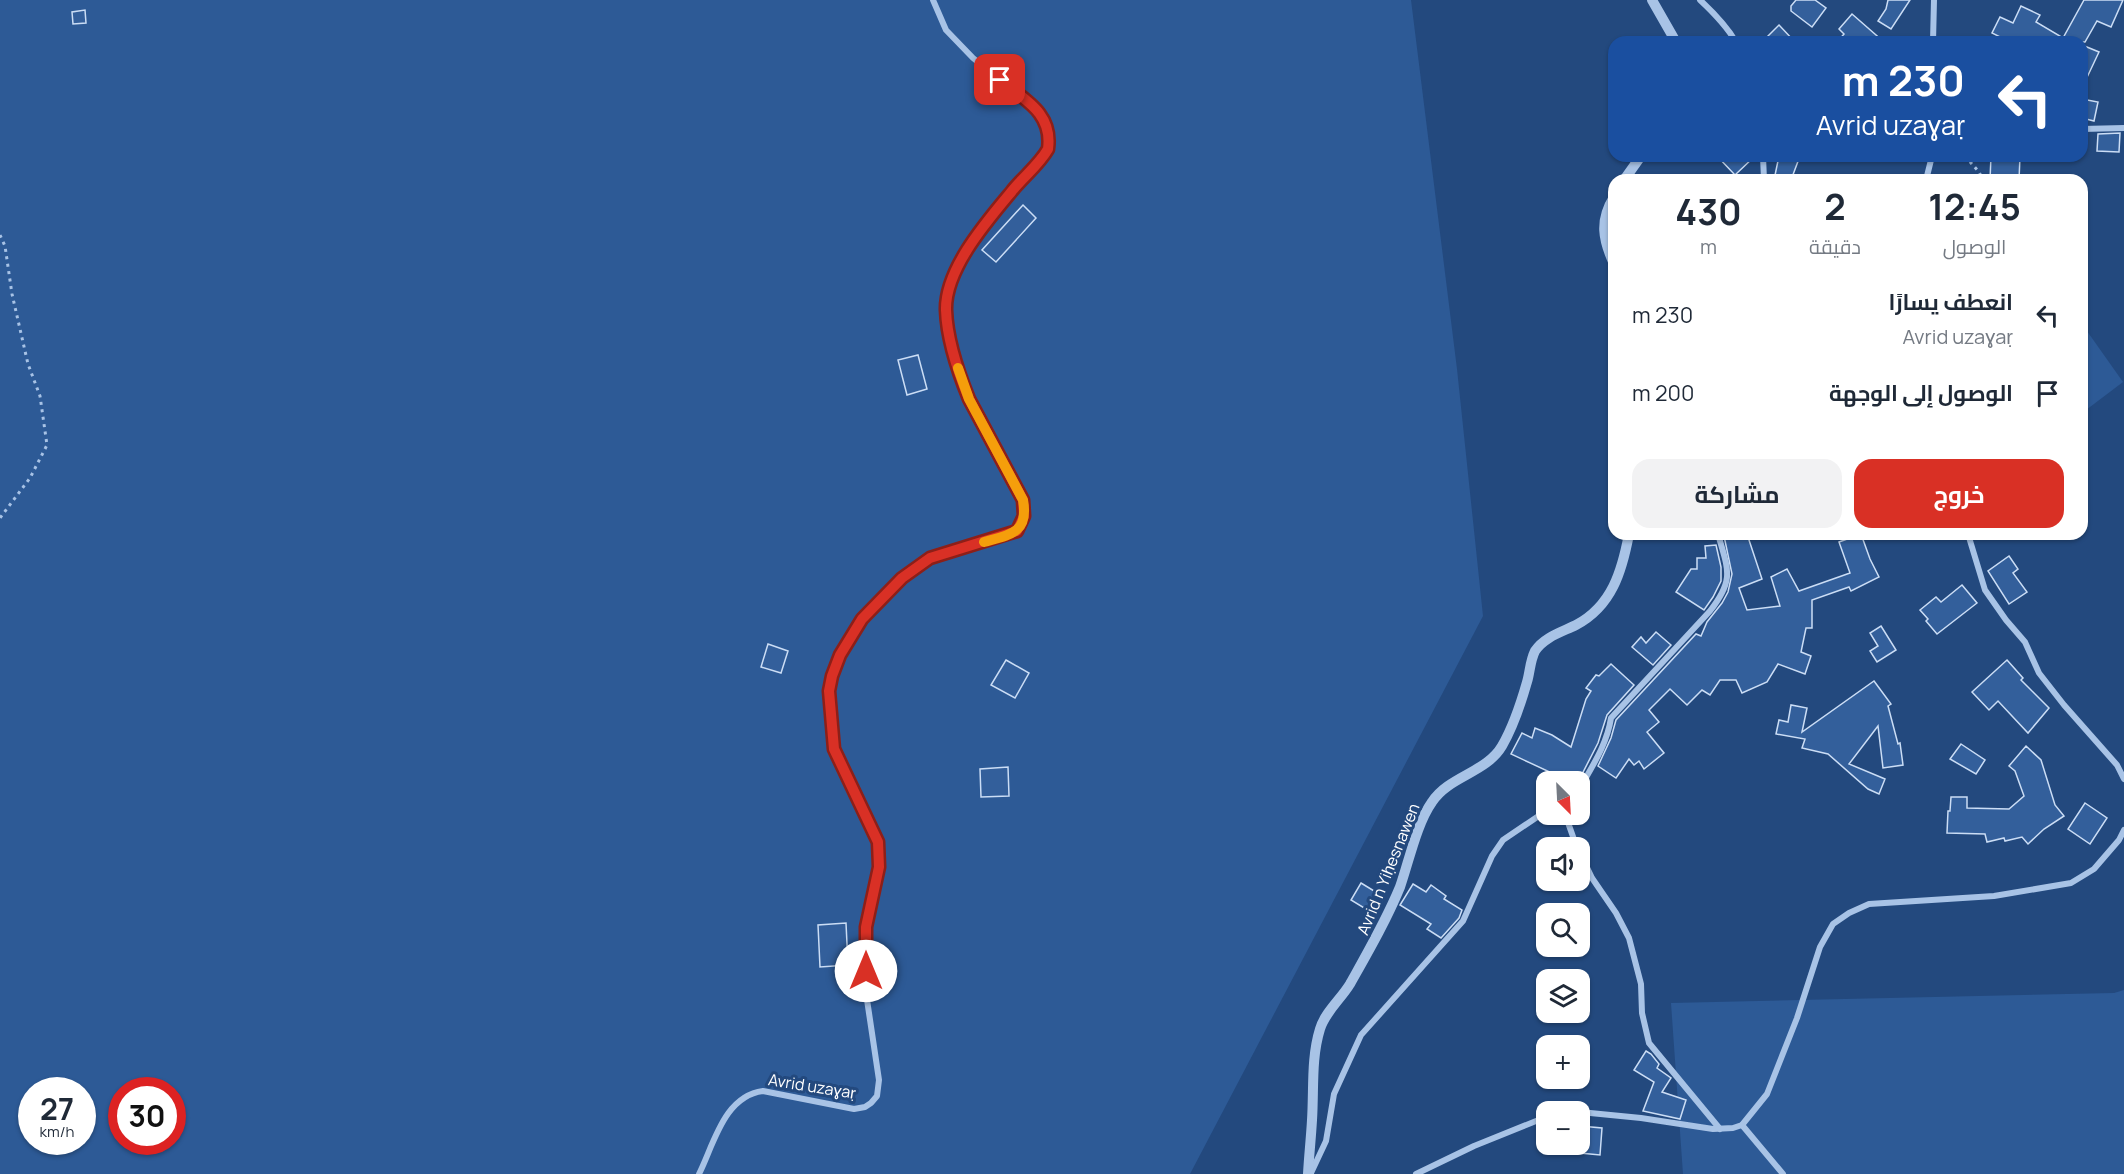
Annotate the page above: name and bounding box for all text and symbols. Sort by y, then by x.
text: 230 m [1842,51,1965,109]
pin [974,54,1025,105]
icon: left [1986,60,2064,138]
icon: arrive [983,63,1016,96]
text: Avrid uzaɣaṛ [1816,106,1965,143]
text: 2 [1824,182,1846,231]
text: 12:45 [1928,182,2021,231]
text: 430 [1675,187,1742,236]
text: m [1700,233,1717,260]
text: دقيقة [1809,233,1861,260]
text: الوصول [1943,233,2006,260]
text: انعطف يسارًا [1889,287,2013,317]
icon: left [2031,299,2064,332]
text: 230 m [1632,300,1693,330]
text: Avrid uzaɣaṛ [1902,323,2013,350]
icon: arrive [2031,377,2064,410]
text: 200 m [1632,378,1694,408]
text: الوصول إلى الوجهة [1829,378,2013,408]
button: مشاركة [1632,459,1842,528]
button: خروج [1854,459,2064,528]
north arrow [1536,771,1590,825]
map controls [1536,771,1590,1155]
street label: Avrid n Yiḥesnawen [1351,800,1425,938]
button: sound [1536,837,1590,891]
button: search [1536,903,1590,957]
position arrow [834,939,898,1003]
button: layers [1536,969,1590,1023]
button: + [1536,1035,1590,1089]
street label: Avrid uzaɣaṛ [767,1068,858,1104]
speed limit sign: 30 [108,1077,186,1155]
text: 27 [40,1088,74,1129]
button: − [1536,1101,1590,1155]
text: km/h [40,1121,74,1142]

